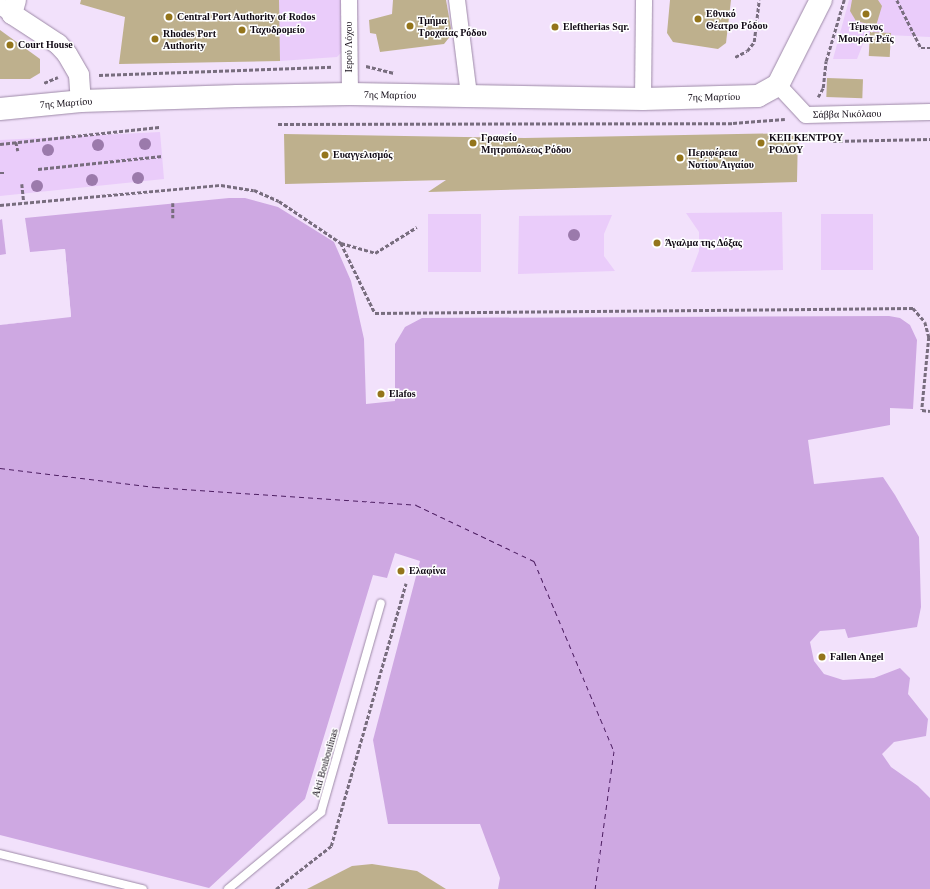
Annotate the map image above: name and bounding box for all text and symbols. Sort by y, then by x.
place label: Εθνικό Θέατρο Ρόδου [706,7,768,30]
marker: Τέμενος Μουράτ Ρεϊς [861,9,871,19]
place label: Central Port Authority of Rodos [177,11,316,23]
marker: Central Port Authority of Rodos [164,12,174,22]
place label: Τμήμα Τροχαίας Ρόδου [418,14,487,38]
marker: Εθνικό Θέατρο Ρόδου [693,14,703,24]
place label: Τέμενος Μουράτ Ρεϊς [838,20,894,44]
street label: Ιερού Λόχου [343,21,355,73]
marker: Τμήμα Τροχαίας Ρόδου [405,21,415,31]
place label: Eleftherias Sqr. [563,21,629,33]
marker: Eleftherias Sqr. [550,22,560,32]
place label: Ταχυδρομείο [250,24,305,36]
marker: Ταχυδρομείο [237,25,247,35]
place label: Rhodes Port Authority [163,27,216,50]
marker: Rhodes Port Authority [150,34,160,44]
place label: Court House [18,39,73,51]
marker: Court House [5,40,15,50]
street label: 7ης Μαρτίου [364,89,416,101]
street label: 7ης Μαρτίου [688,91,740,103]
street label: 7ης Μαρτίου [39,95,93,111]
street label: Σάββα Νικόλαου [813,107,881,121]
place label: Γραφείο Μητροπόλεως Ρόδου [481,131,571,154]
place label: ΚΕΠ ΚΕΝΤΡΟΥ ΡΟΔΟΥ [769,131,843,154]
marker: Γραφείο Μητροπόλεως Ρόδου [468,138,478,148]
marker: ΚΕΠ ΚΕΝΤΡΟΥ ΡΟΔΟΥ [756,138,766,148]
place label: Περιφέρεια Νοτίου Αιγαίου [688,146,754,170]
place label: Ευαγγελισμός [333,149,392,161]
marker: Ευαγγελισμός [320,150,330,160]
marker: Περιφέρεια Νοτίου Αιγαίου [675,153,685,163]
place label: Άγαλμα της Δόξας [665,237,743,249]
marker: Άγαλμα της Δόξας [652,238,662,248]
place label: Elafos [389,388,416,400]
marker: Elafos [376,389,386,399]
place label: Ελαφίνα [409,565,446,577]
marker: Ελαφίνα [396,566,406,576]
place label: Fallen Angel [830,651,884,663]
marker: Fallen Angel [817,652,827,662]
street label: Akti Bouboulinas [309,727,341,799]

